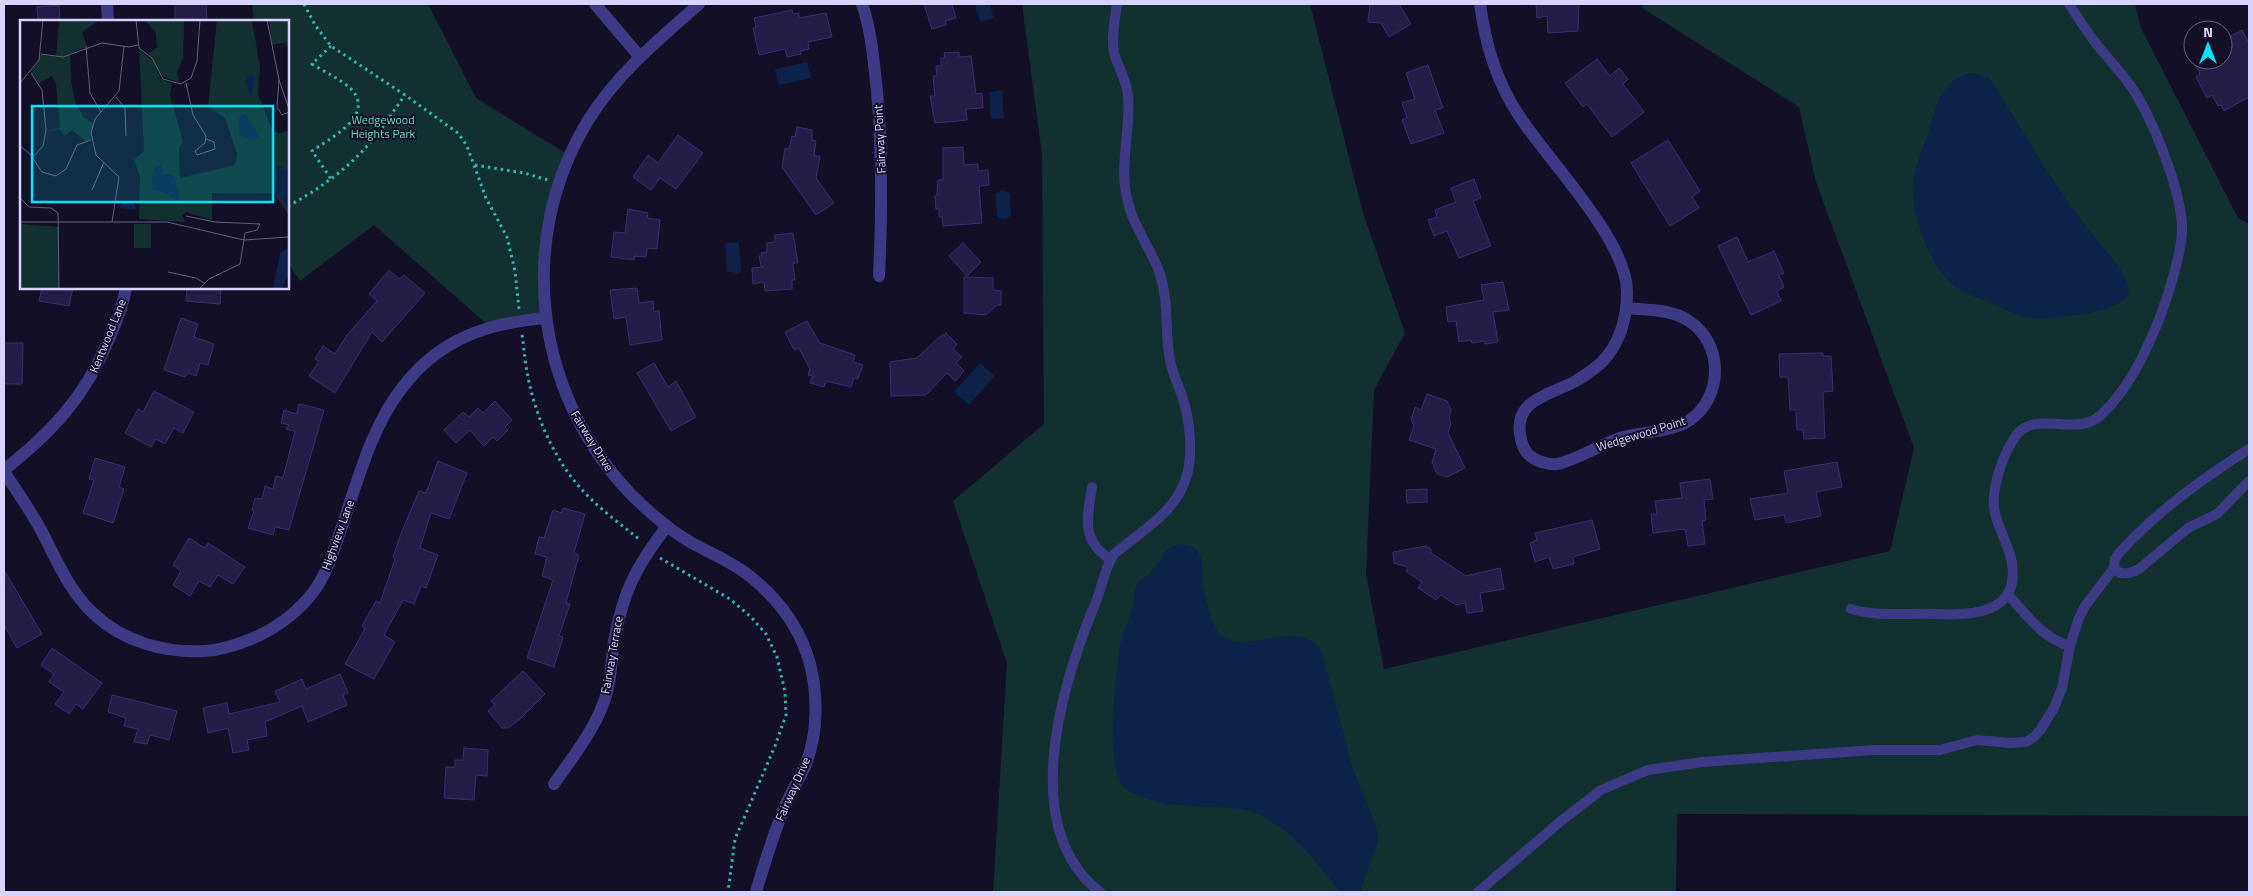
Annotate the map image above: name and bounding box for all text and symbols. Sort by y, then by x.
inset map [20,20,289,289]
north arrow [2183,20,2233,70]
text: N [2203,21,2213,42]
street label: Fairway Point [868,103,891,174]
park label: Wedgewood Heights Park [351,110,416,143]
street label: Kentwood Lane [84,296,131,376]
street label: Fairway Drive [566,407,619,475]
street label: Wedgewood Point [1594,411,1689,456]
street label: Highview Lane [316,497,359,573]
street label: Fairway Terrace [595,614,628,695]
street label: Fairway Drive [770,754,815,824]

